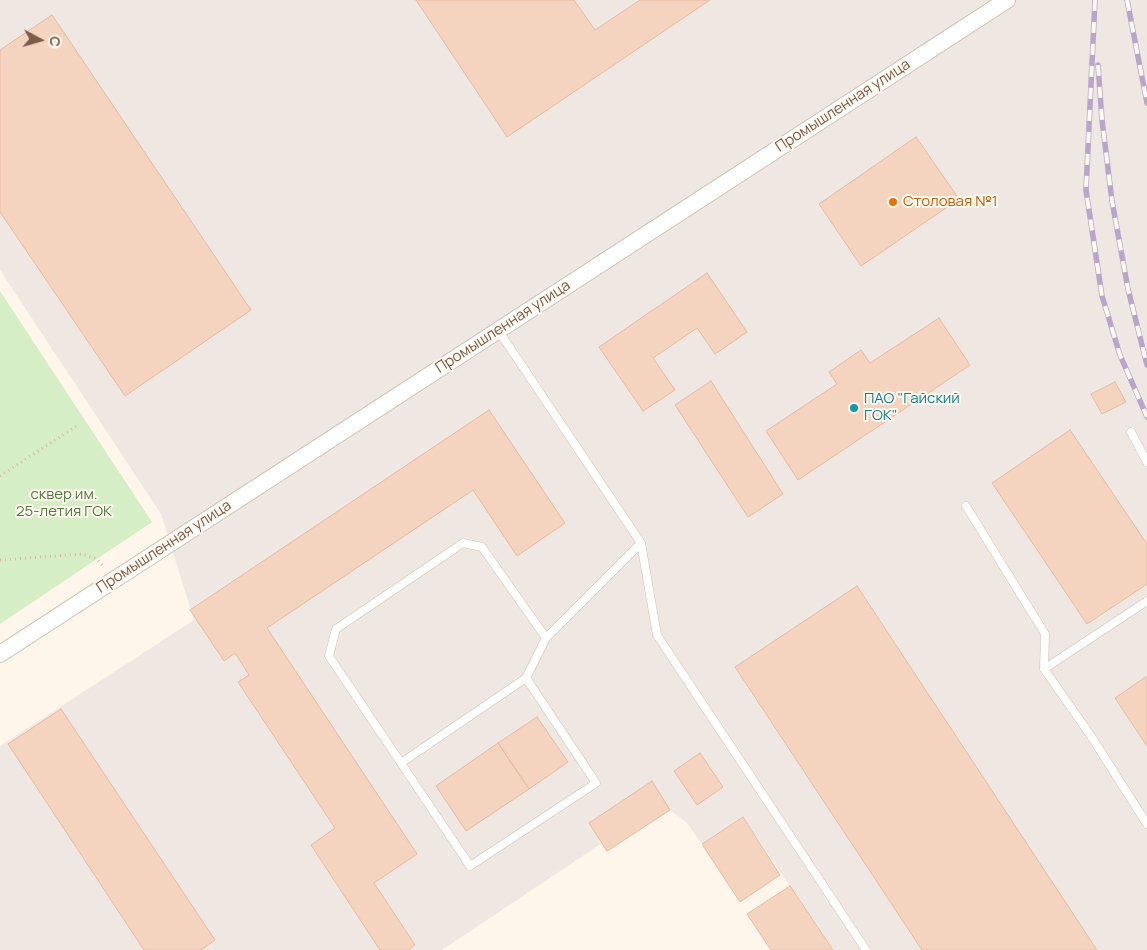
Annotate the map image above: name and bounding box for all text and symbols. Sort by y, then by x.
north arrow [15,15,65,65]
text: С [45,35,65,48]
street label: Промышленная улица [772,56,914,156]
place label: Столовая №1 [903,193,998,211]
marker: Столовая №1 [887,196,899,208]
street label: Промышленная улица [432,277,574,377]
place label: ПАО "Гайский ГОК" [864,390,960,425]
marker: ПАО "Гайский ГОК" [848,402,860,414]
park label: сквер им. 25-летия ГОК [16,486,112,521]
street label: Промышленная улица [93,497,235,597]

